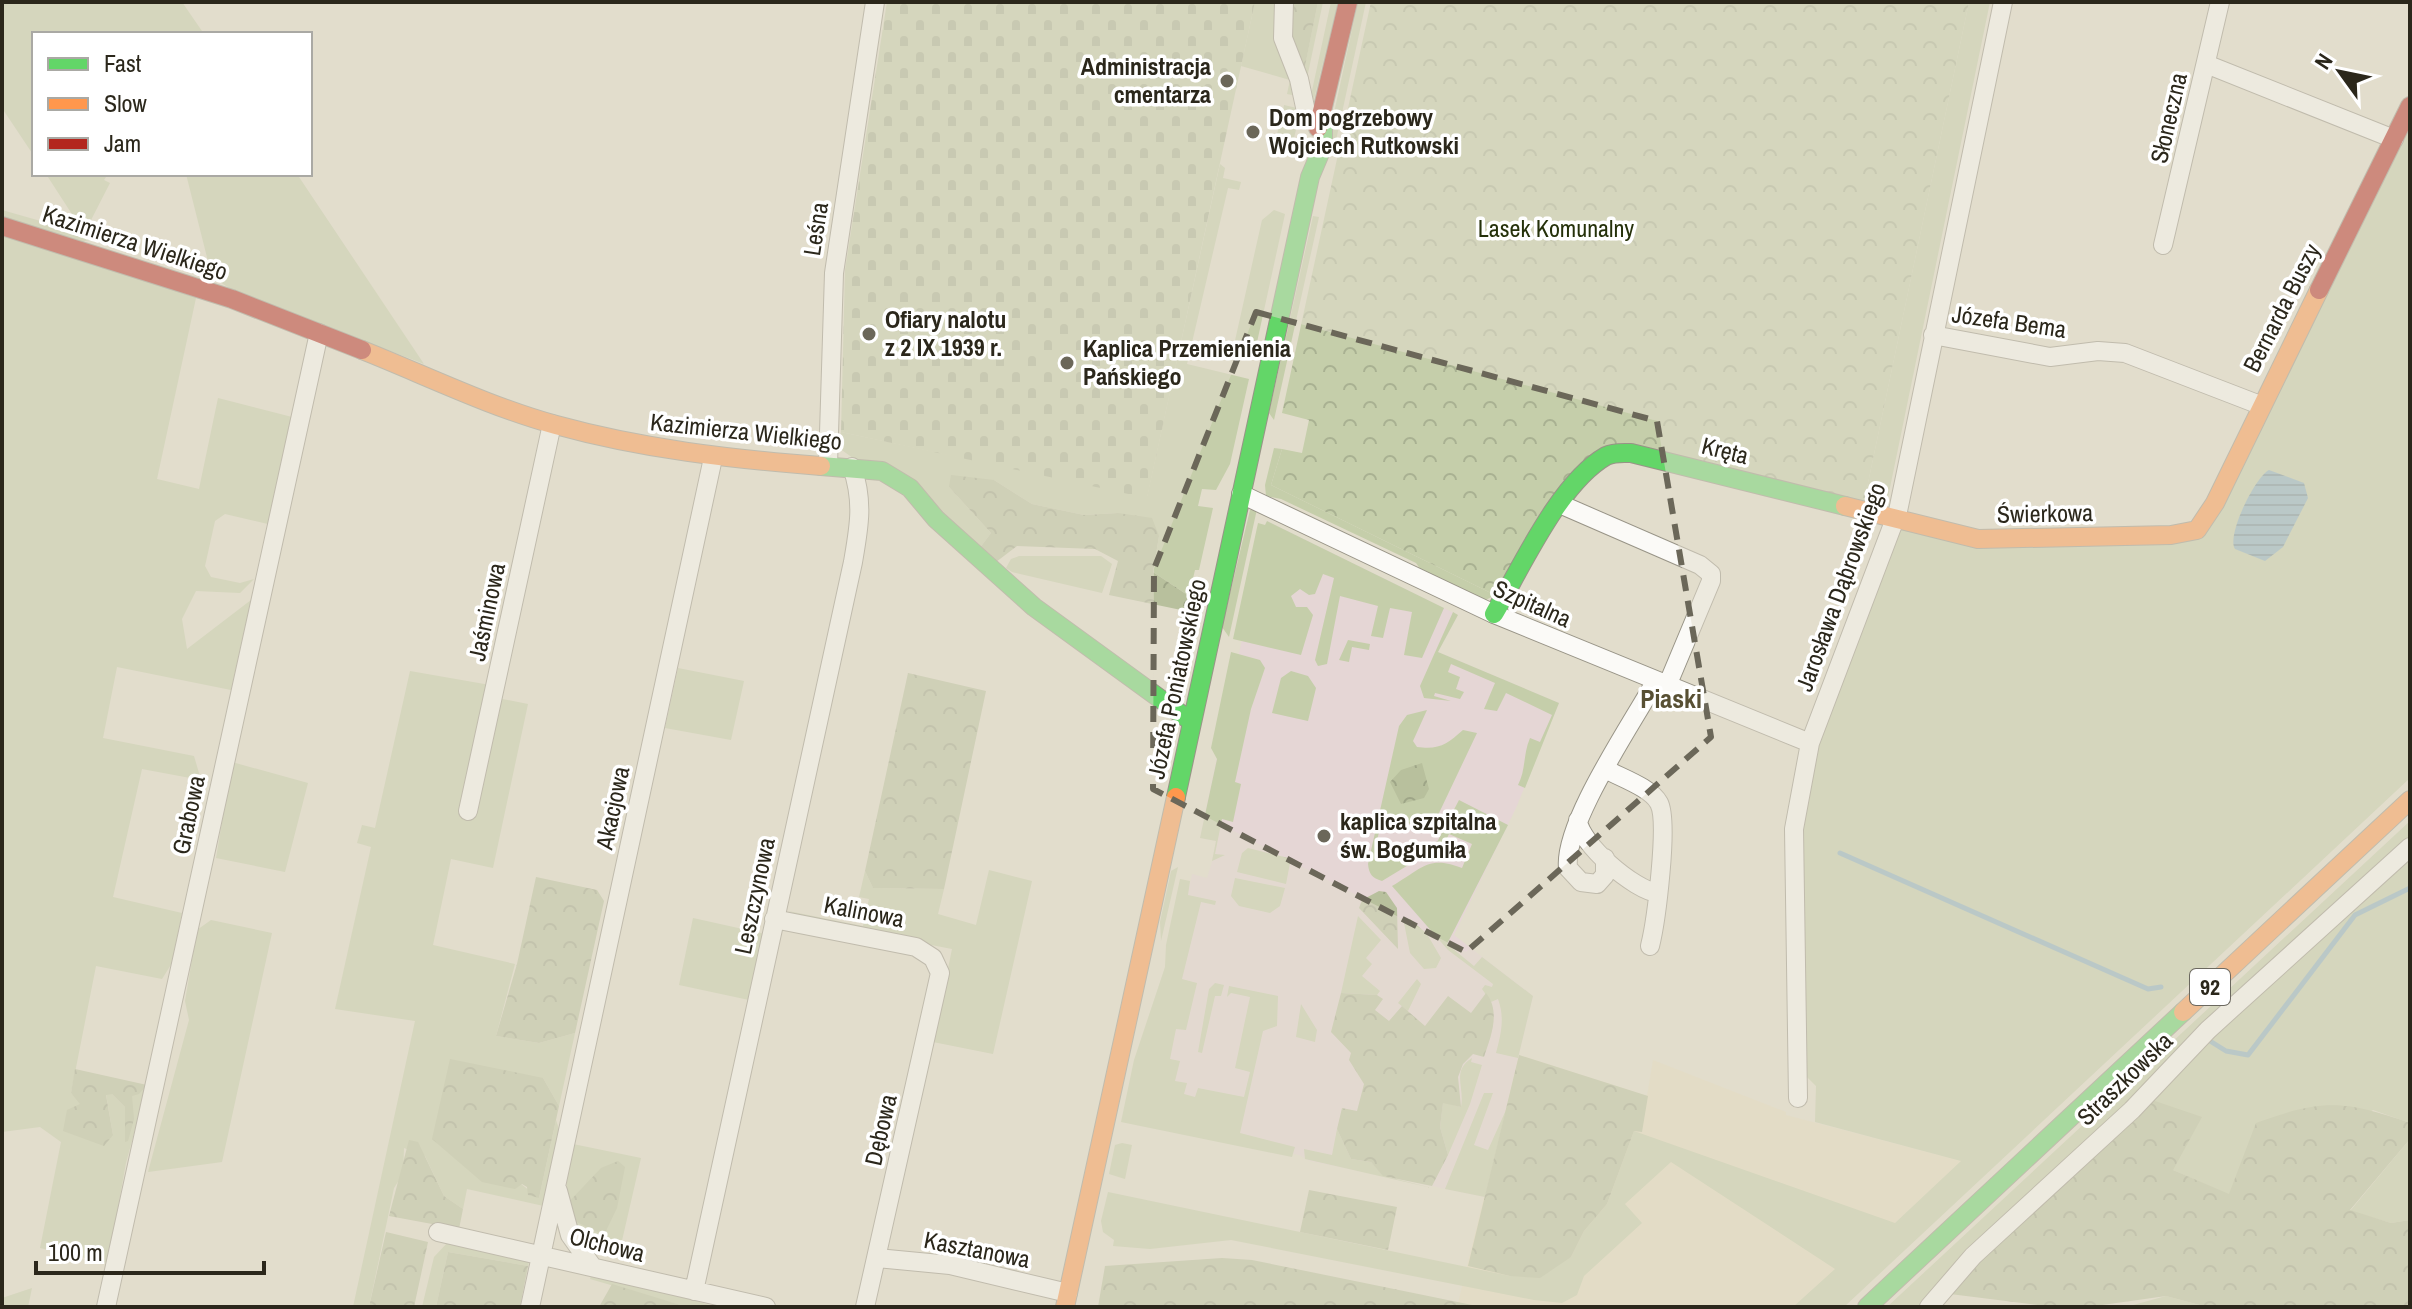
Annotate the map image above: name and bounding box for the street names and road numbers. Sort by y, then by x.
street label: Słoneczna [2142,69,2194,166]
street label: Kazimierza Wielkiego [39,197,232,287]
street label: Leśna [795,200,835,258]
street label: Bernarda Buszy [2235,238,2327,377]
street label: Józefa Bema [1950,297,2068,345]
street label: Kazimierza Wielkiego [649,405,844,457]
street label: Kręta [1699,429,1752,471]
street label: Jarosława Dąbrowskiego [1787,478,1893,695]
street label: Świerkowa [1997,496,2093,530]
street label: Jaśminowa [460,560,512,664]
street label: Szpitalna [1488,572,1576,634]
street label: Józefa Poniatowskiego [1139,576,1213,782]
street label: Akacjowa [587,763,636,853]
street label: Grabowa [164,772,212,857]
street label: Leszczynowa [726,835,782,957]
street label: Kalinowa [821,888,907,934]
road number: 92 [2190,969,2230,1005]
street label: Straszkowska [2070,1025,2179,1132]
street label: Dębowa [856,1091,904,1169]
street label: Olchowa [566,1219,648,1269]
street label: Kasztanowa [922,1223,1033,1275]

